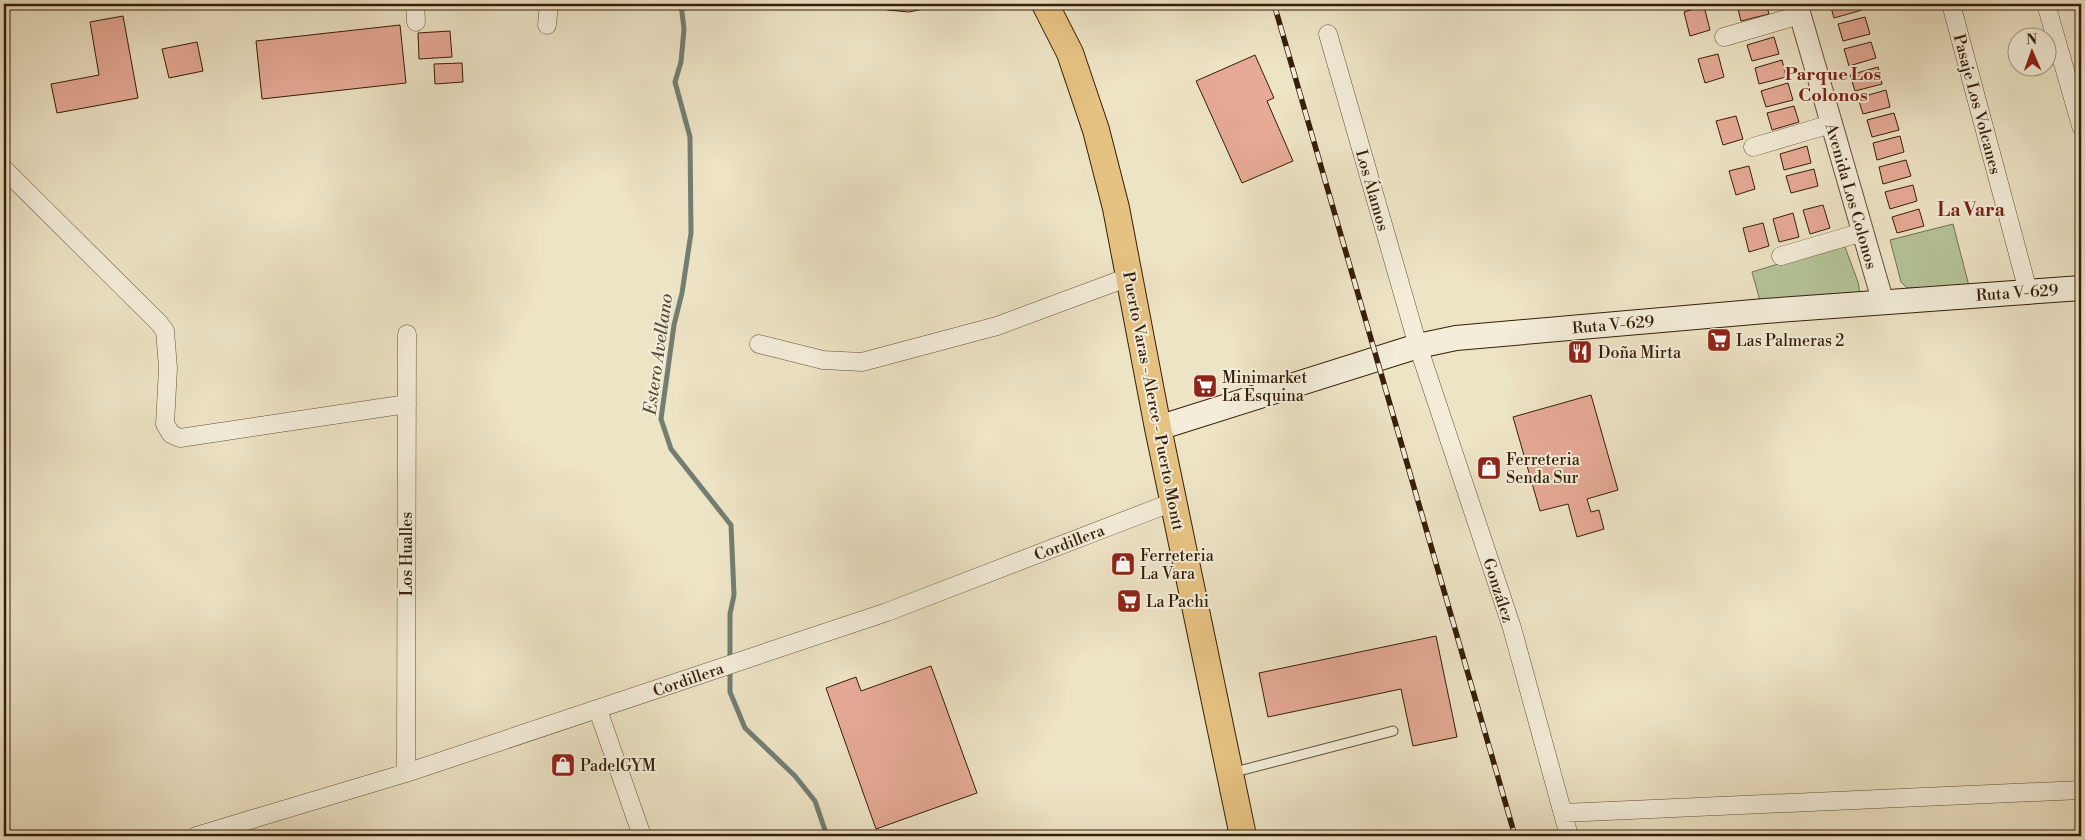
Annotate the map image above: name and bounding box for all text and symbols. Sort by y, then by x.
north arrow [2008,28,2058,78]
text: N [2026,31,2037,49]
street label: Pasaje Los Volcanes [1949,32,2005,177]
district label: Parque Los Colonos [1785,63,1882,107]
street label: Avenida Los Colonos [1820,120,1881,271]
street label: Los Álamos [1351,147,1395,233]
district label: La Vara [1937,198,2005,222]
street label: Puerto Varas - Alerce - Puerto Montt [1118,270,1188,533]
street label: Ruta V-629 [1975,280,2059,306]
water label: Estero Avellano [638,292,678,417]
street label: Ruta V-629 [1571,311,1655,339]
supermarket icon: Las Palmeras 2 [1706,327,1732,353]
place label: Las Palmeras 2 [1736,331,1844,351]
restaurant icon: Doña Mirta [1567,339,1593,365]
place label: Doña Mirta [1598,343,1682,363]
place label: Minimarket La Esquina [1222,368,1307,406]
supermarket icon: Minimarket La Esquina [1192,373,1218,399]
place label: Ferreteria Senda Sur [1506,450,1581,488]
shop icon: Ferreteria Senda Sur [1476,455,1502,481]
street label: Los Hualles [397,512,417,596]
street label: Cordillera [1031,520,1108,565]
place label: Ferreteria La Vara [1140,546,1215,584]
shop icon: Ferreteria La Vara [1110,551,1136,577]
street label: González [1478,556,1518,625]
supermarket icon: La Pachi [1116,588,1142,614]
place label: La Pachi [1146,592,1209,612]
street label: Cordillera [650,658,727,701]
shop icon: PadelGYM [550,752,576,778]
place label: PadelGYM [580,756,656,776]

